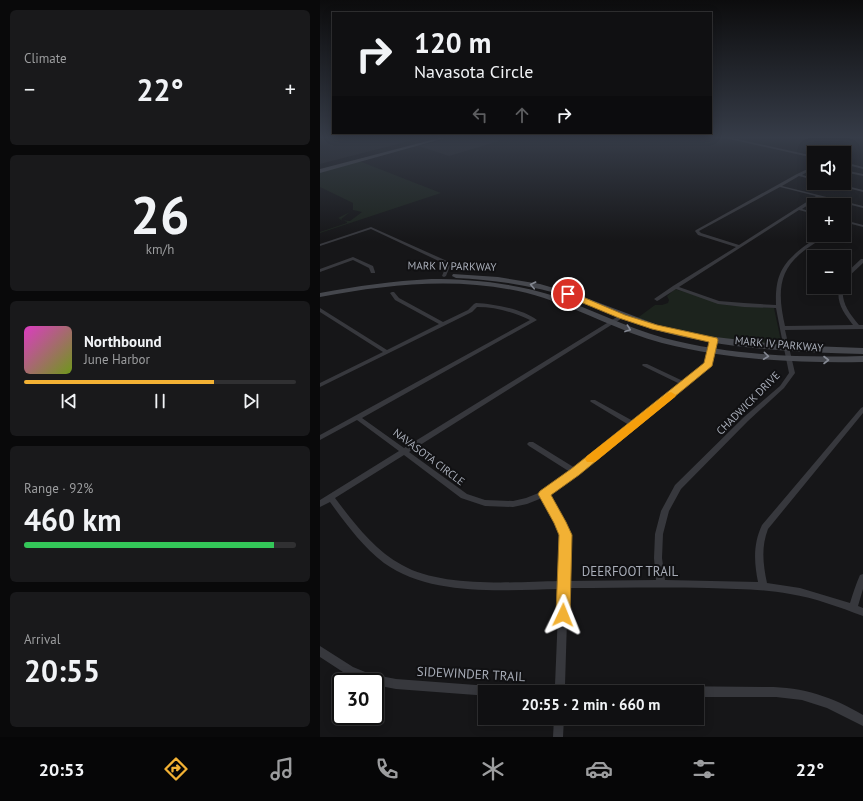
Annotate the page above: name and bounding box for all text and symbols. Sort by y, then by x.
text: 120 m [414,24,491,61]
icon: right [348,28,400,80]
text: Climate [24,50,67,67]
text: Navasota Circle [414,60,533,83]
text: 22° [136,70,184,109]
text: − [24,75,35,103]
text: + [285,75,296,103]
icon: left [469,104,491,126]
icon: ahead [511,104,533,126]
icon: right [553,104,575,126]
map controls [807,146,851,294]
button: sound [807,146,851,190]
text: 26 [131,181,189,248]
button: + [807,198,851,242]
text: km/h [146,241,174,258]
button: − [807,250,851,294]
street label: MARK IV PARKWAY [407,258,497,274]
pin [551,277,585,311]
one-way arrow [530,281,536,289]
icon: arrive [557,283,579,305]
one-way arrow [625,325,632,333]
text: Northbound [84,332,161,351]
street label: MARK IV PARKWAY [734,333,825,355]
text: June Harbor [84,351,150,368]
one-way arrow [762,352,769,361]
one-way arrow [823,356,829,364]
street label: CHADWICK DRIVE [713,368,783,438]
icon: previous [58,390,80,412]
icon: pause [149,390,171,412]
icon: next [240,390,262,412]
street label: NAVASOTA CIRCLE [390,426,468,489]
text: Range · 92% [24,480,93,497]
text: 460 km [24,500,122,539]
street label: DEERFOOT TRAIL [582,563,679,580]
position arrow [542,594,584,636]
text: Arrival [24,631,60,648]
text: 20:55 [24,651,100,690]
street label: SIDEWINDER TRAIL [416,663,526,685]
speed limit sign: 30 [332,673,384,725]
text: 20:55 · 2 min · 660 m [522,695,660,714]
icon: directions [162,755,190,783]
icon: music [268,755,296,783]
icon: phone [373,755,401,783]
icon: climate [479,755,507,783]
icon: car [585,755,613,783]
icon: filters [690,755,718,783]
text: 20:53 [39,758,84,781]
text: 22° [796,758,824,781]

